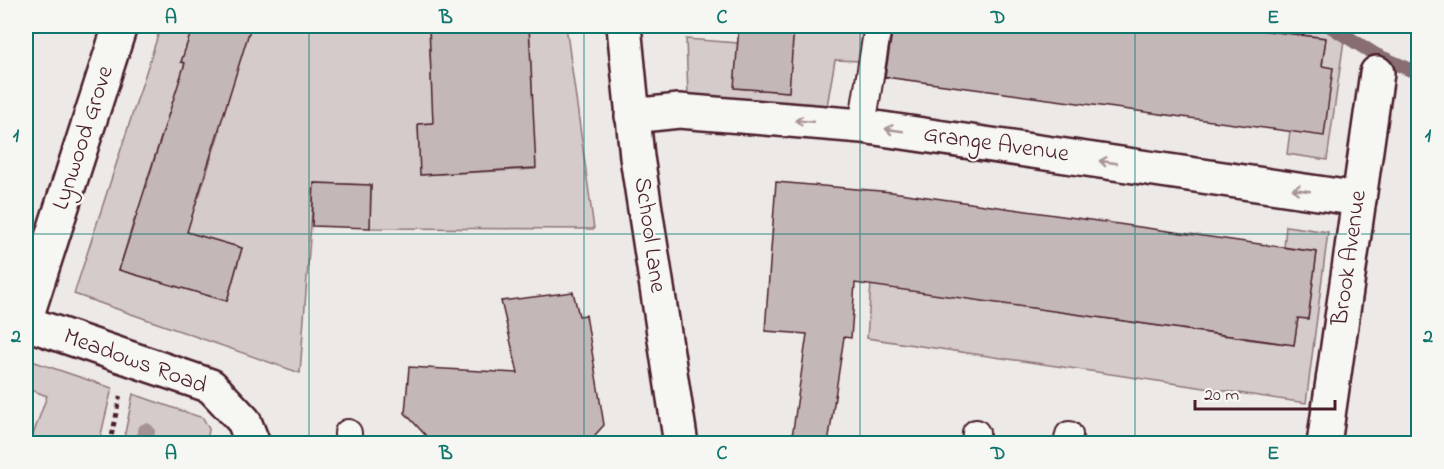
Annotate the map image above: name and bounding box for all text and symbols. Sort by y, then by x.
text: A [165,4,177,33]
text: B [438,4,453,33]
text: C [717,4,728,33]
text: D [990,4,1005,33]
text: E [1267,4,1279,33]
street label: Lynwood Grove [44,61,125,215]
one-way arrow [795,115,815,126]
street label: Grange Avenue [921,117,1071,173]
text: 1 [13,122,20,151]
text: 1 [1425,122,1432,151]
one-way arrow [885,125,905,136]
one-way arrow [1099,156,1119,167]
street label: School Lane [624,175,674,295]
one-way arrow [1292,184,1311,195]
street label: Brook Avenue [1323,188,1377,329]
street label: Meadows Road [58,320,212,404]
text: 2 [10,323,21,352]
text: 2 [1422,323,1433,352]
scale bar [1195,373,1334,411]
text: 20 m [1204,383,1239,409]
text: A [165,440,177,469]
text: B [438,440,453,469]
text: C [717,440,728,469]
text: D [990,440,1005,469]
text: E [1267,440,1279,469]

